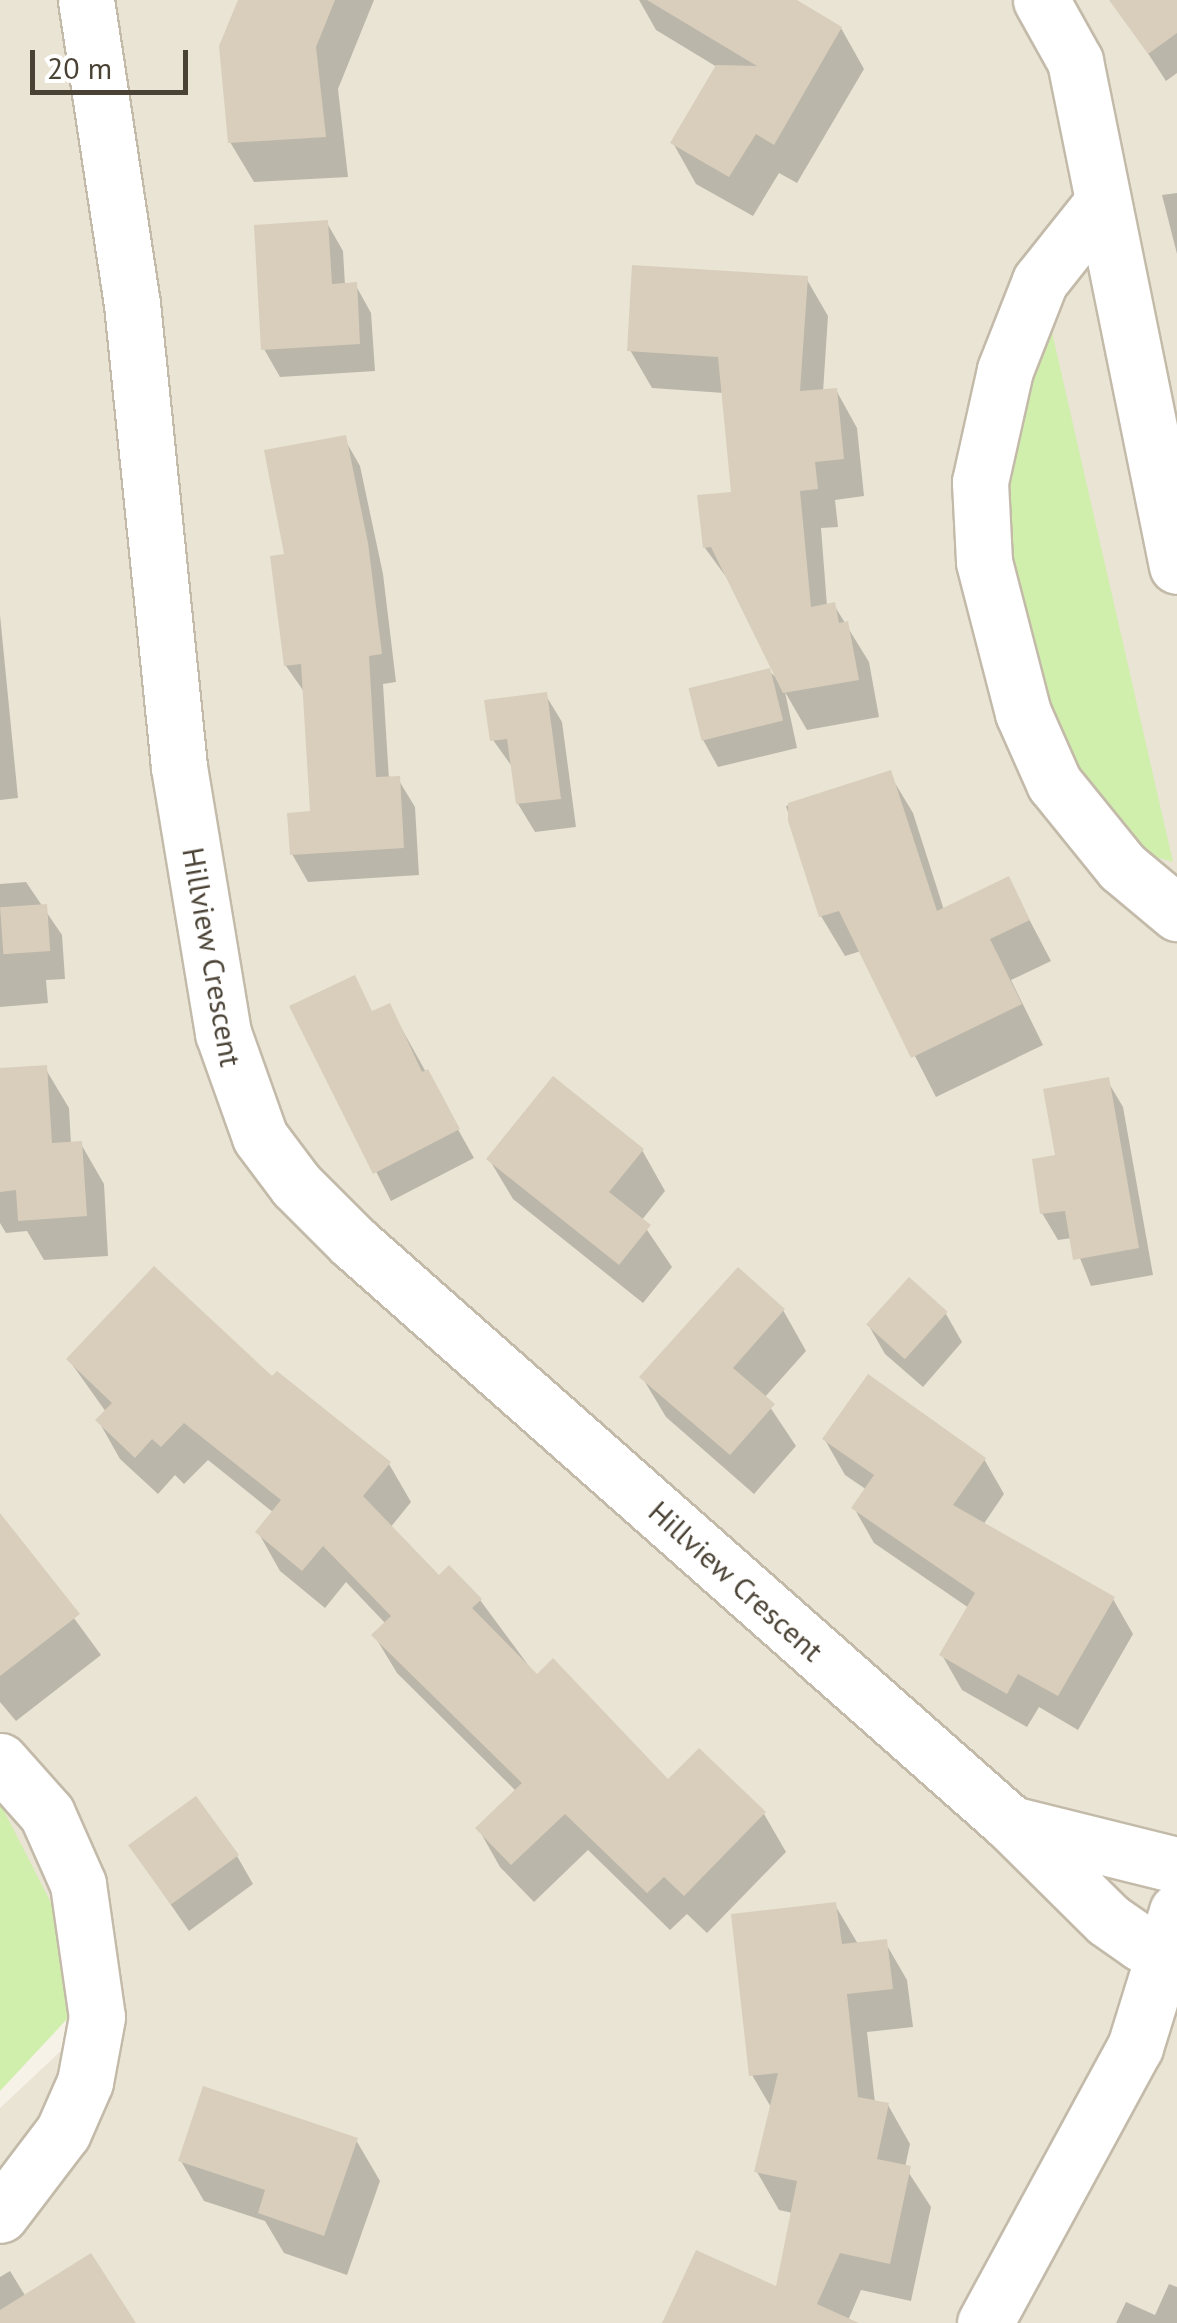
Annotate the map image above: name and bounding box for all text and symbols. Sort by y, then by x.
scale bar [35,30,192,92]
text: 20 m [47,48,112,87]
street label: Hillview Crescent [175,844,249,1070]
street label: Hillview Crescent [641,1493,831,1669]

